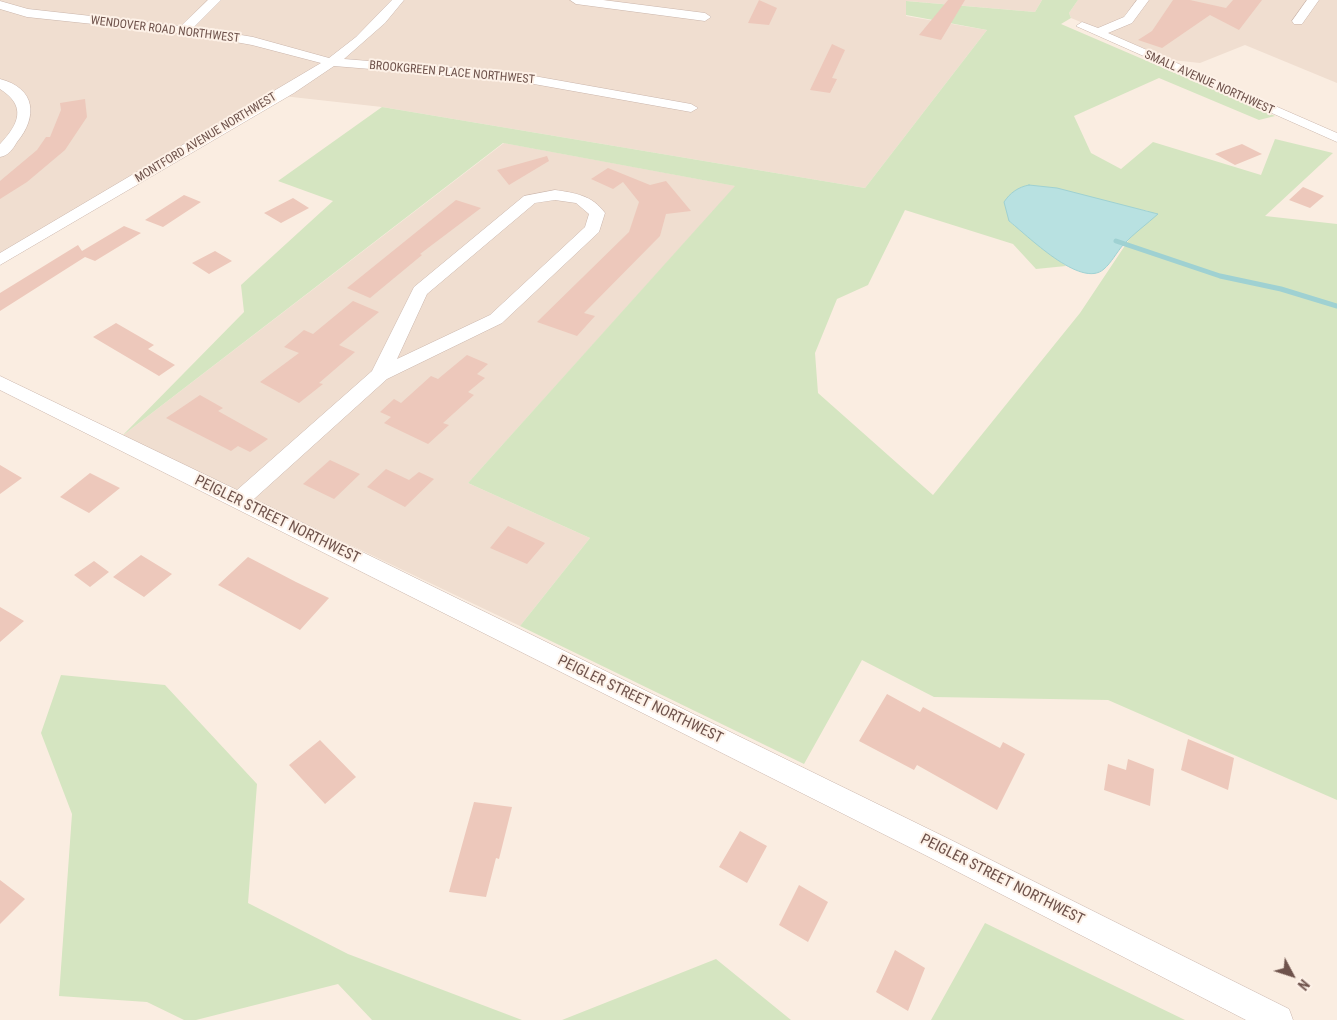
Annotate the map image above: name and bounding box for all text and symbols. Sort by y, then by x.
street label: WENDOVER ROAD NORTHWEST [90,14,240,46]
street label: SMALL AVENUE NORTHWEST [1142,48,1276,118]
street label: BROOKGREEN PLACE NORTHWEST [369,59,535,87]
street label: MONTFORD AVENUE NORTHWEST [133,90,279,186]
street label: PEIGLER STREET NORTHWEST [191,472,363,568]
street label: PEIGLER STREET NORTHWEST [554,652,726,748]
street label: PEIGLER STREET NORTHWEST [917,831,1087,929]
north arrow [1267,950,1317,1000]
text: N [1295,976,1312,993]

